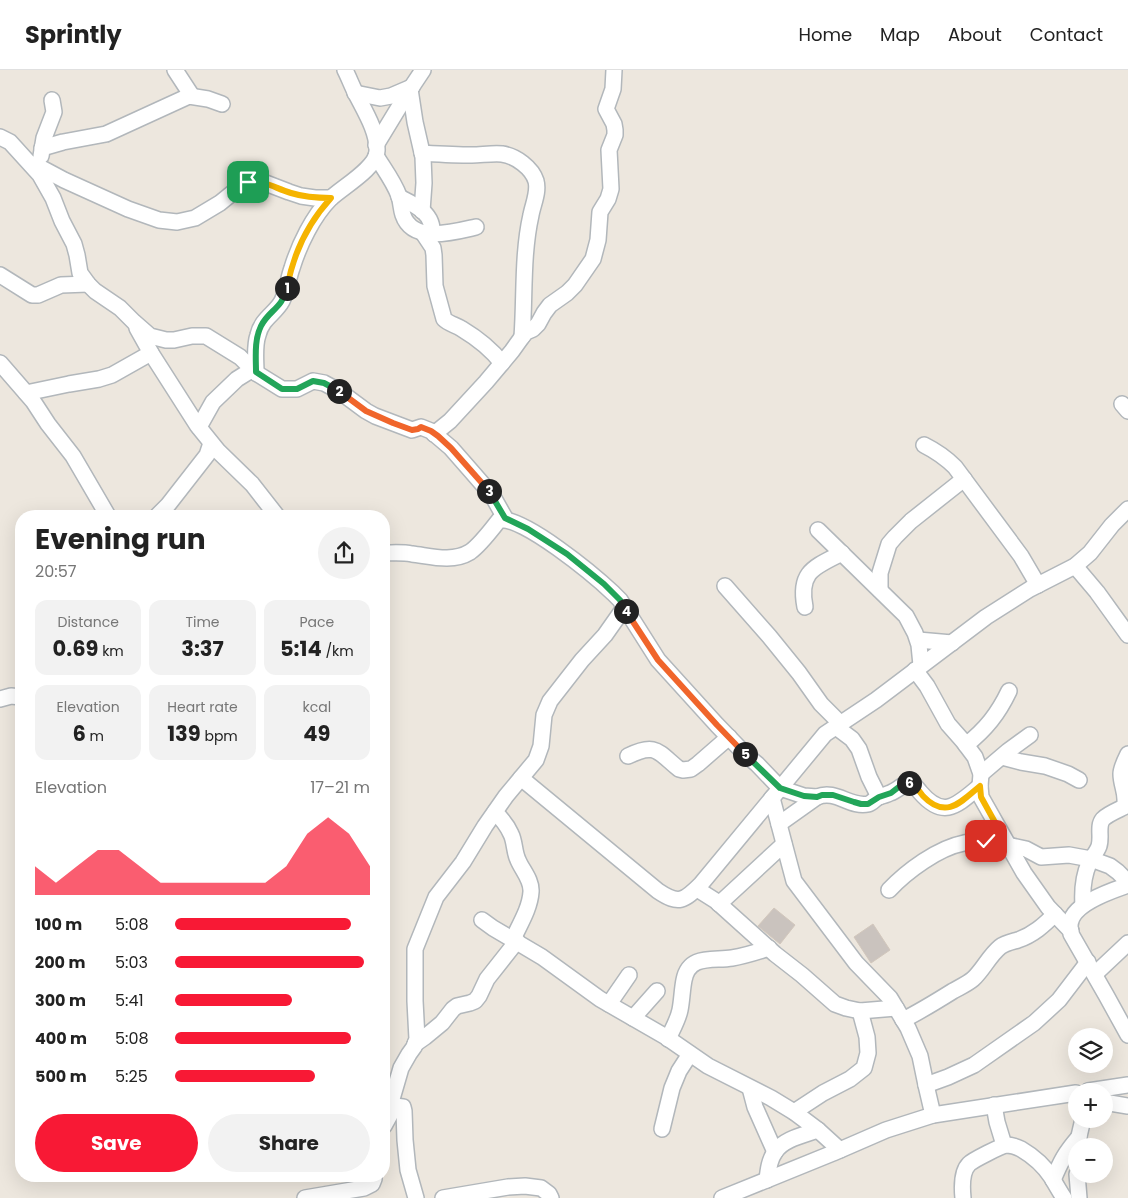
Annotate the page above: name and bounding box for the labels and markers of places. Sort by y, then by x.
pin [227,161,269,203]
pin: 1 [274,276,300,300]
pin: 2 [326,378,352,404]
pin: 3 [476,478,502,504]
pin: 4 [614,598,638,624]
pin: 5 [732,742,758,766]
pin: 6 [896,770,922,796]
pin [965,820,1007,862]

